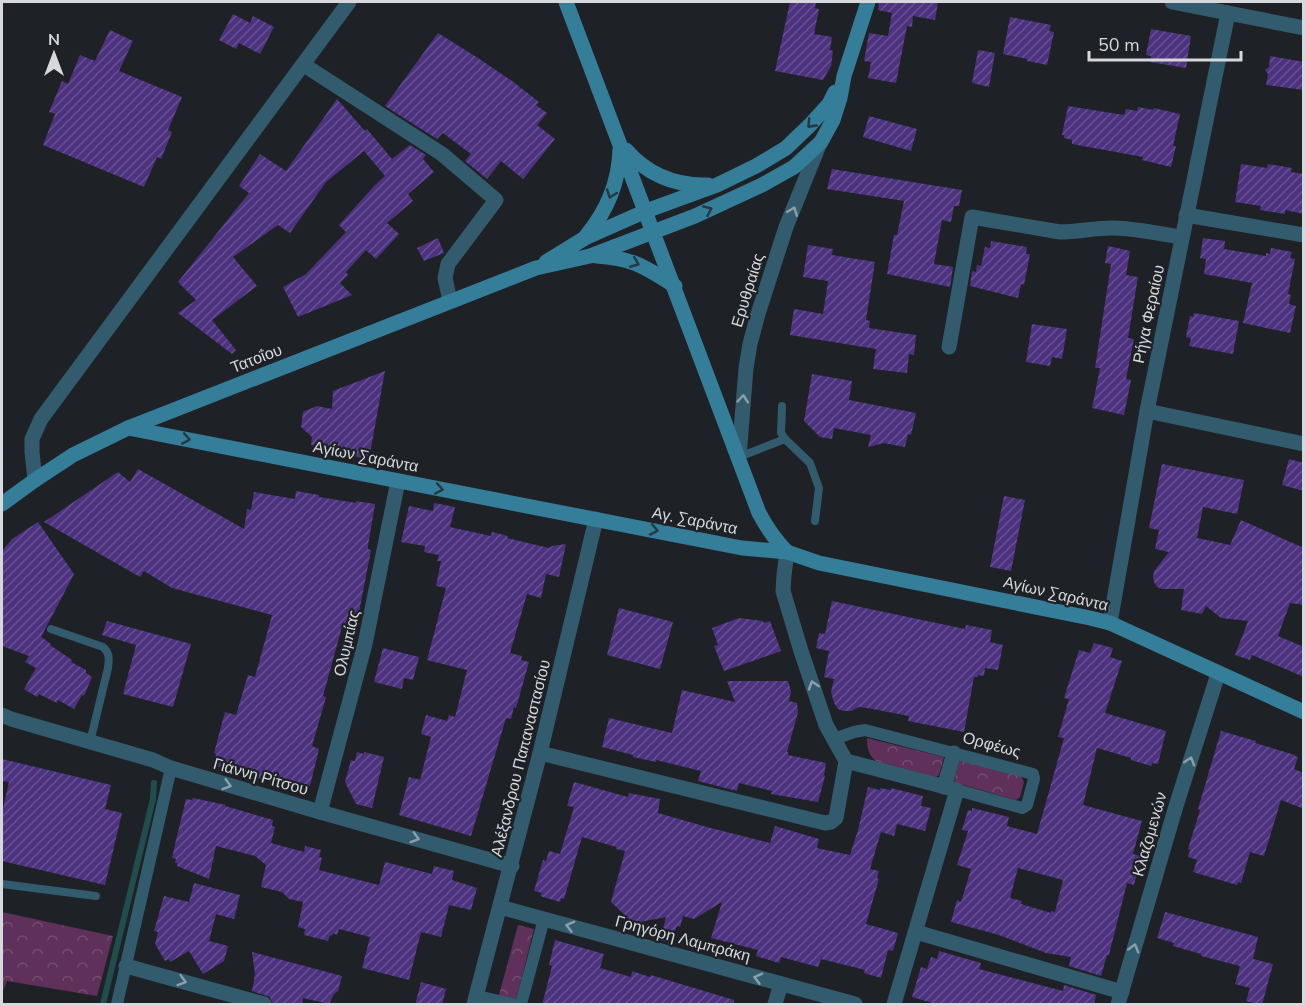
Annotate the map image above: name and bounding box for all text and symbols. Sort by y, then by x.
north arrow [24,24,84,84]
scale bar [1089,24,1240,62]
text: N [48,29,60,51]
text: 50 m [1098,33,1140,57]
one-way arrow [807,116,818,127]
one-way arrow [606,188,619,199]
one-way arrow [702,205,713,217]
one-way arrow [785,206,798,217]
street label: Ερυθραίας [726,250,770,330]
one-way arrow [629,256,640,268]
street label: Ρήγα Φεραίου [1128,263,1170,366]
street label: Τατοΐου [227,339,285,379]
one-way arrow [737,394,750,403]
one-way arrow [180,432,190,445]
street label: Αγίων Σαράντα [311,436,420,478]
one-way arrow [434,482,444,495]
street label: Αγ. Σαράντα [650,502,739,540]
one-way arrow [649,523,659,536]
street label: Αγίων Σαράντα [1001,571,1110,617]
street label: Ολυμπίας [329,607,365,679]
street label: Αλέξανδρου Παπαναστασίου [486,657,556,859]
one-way arrow [807,680,820,691]
street label: Ορφέως [960,727,1023,763]
street label: Γιάννη Ρίτσου [211,753,311,801]
one-way arrow [1183,756,1195,767]
one-way arrow [221,778,232,790]
street label: Κλαζομενών [1127,789,1173,879]
one-way arrow [410,831,420,844]
street label: Γρηγόρη Λαμπράκη [613,910,753,968]
one-way arrow [565,921,576,933]
one-way arrow [1127,943,1139,954]
one-way arrow [753,972,763,985]
one-way arrow [177,974,187,987]

